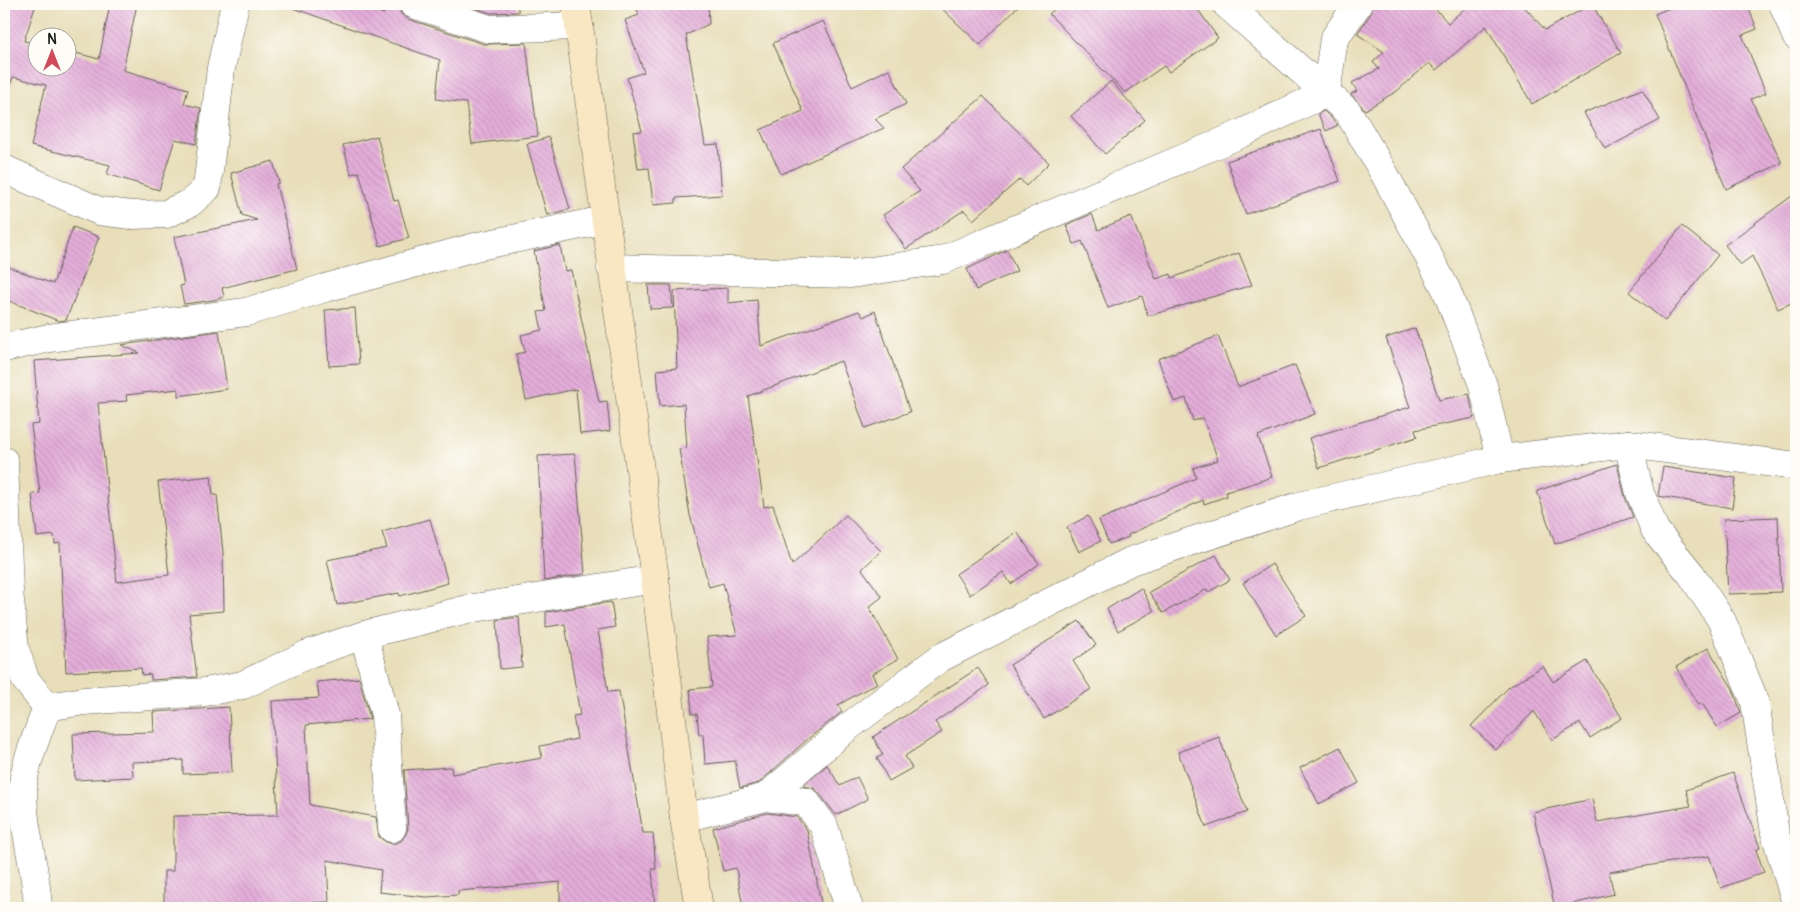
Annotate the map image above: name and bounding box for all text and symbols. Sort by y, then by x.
north arrow [28,28,78,78]
text: N [47,31,57,48]

